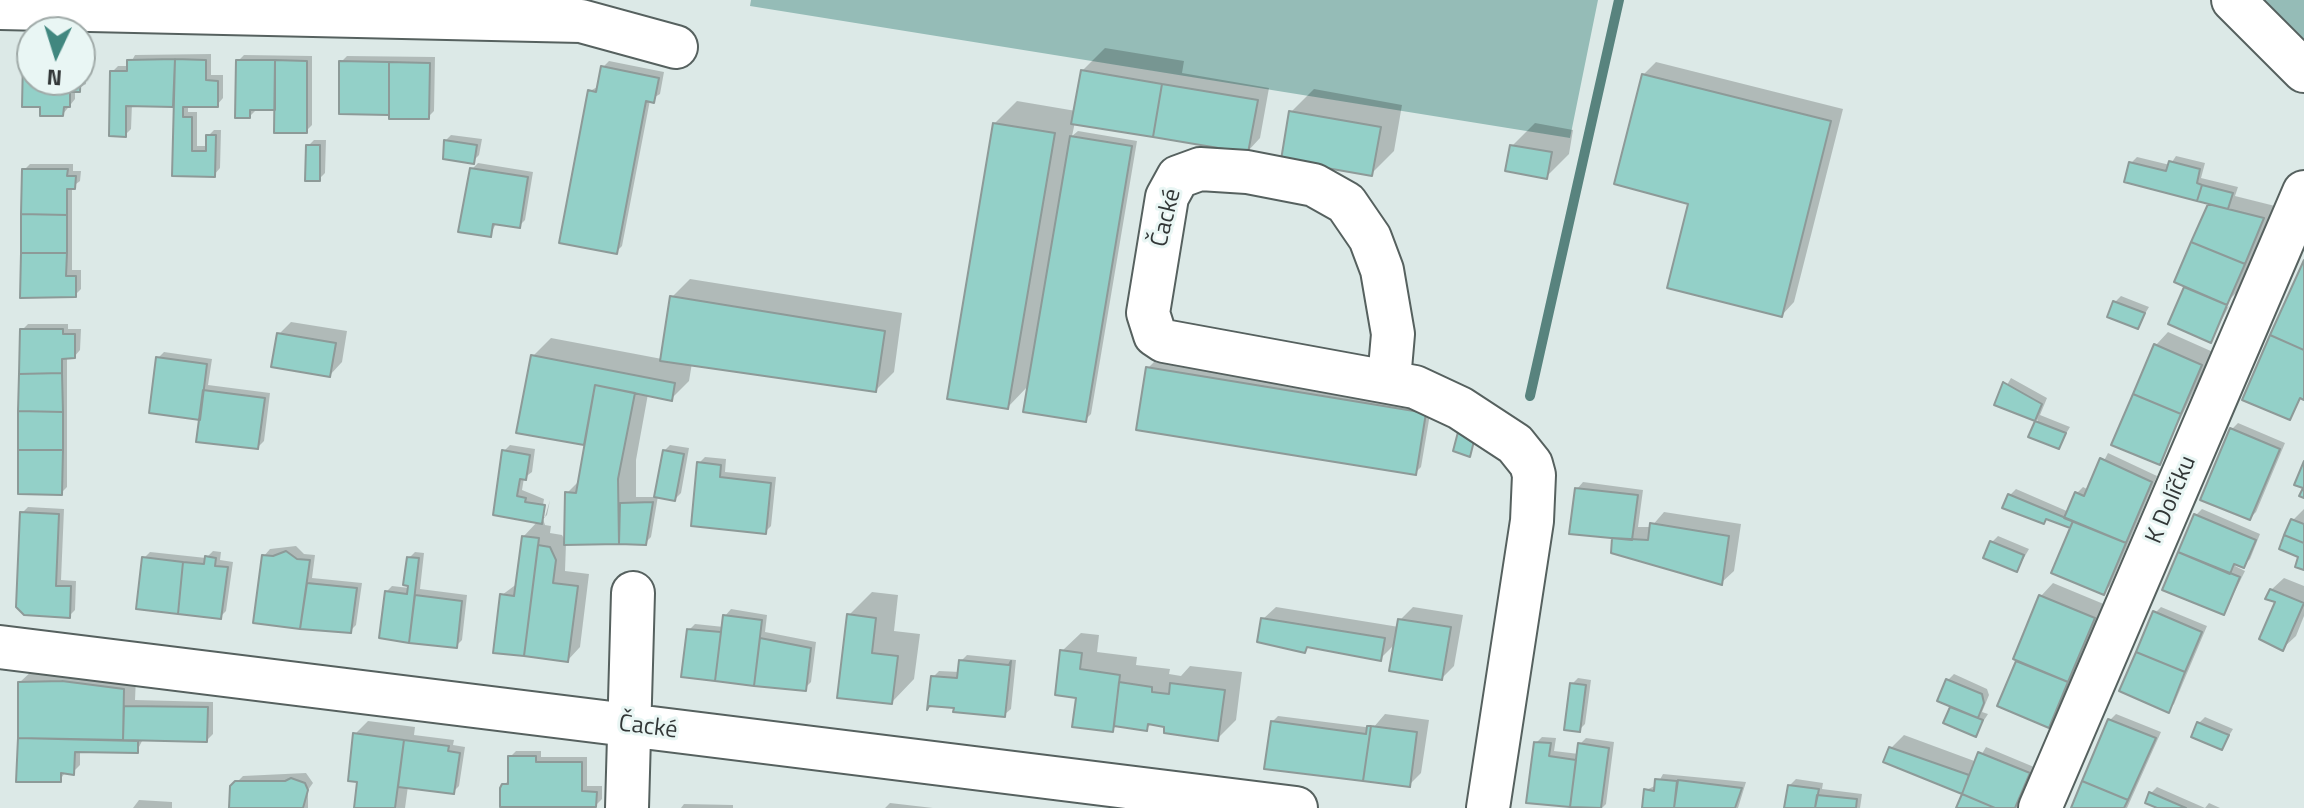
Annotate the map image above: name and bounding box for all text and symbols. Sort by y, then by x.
north arrow [16,16,96,96]
text: N [46,60,63,95]
street label: Čacké [1146,186,1188,250]
street label: K Dolíčku [2141,452,2203,548]
street label: Čacké [617,710,679,746]

